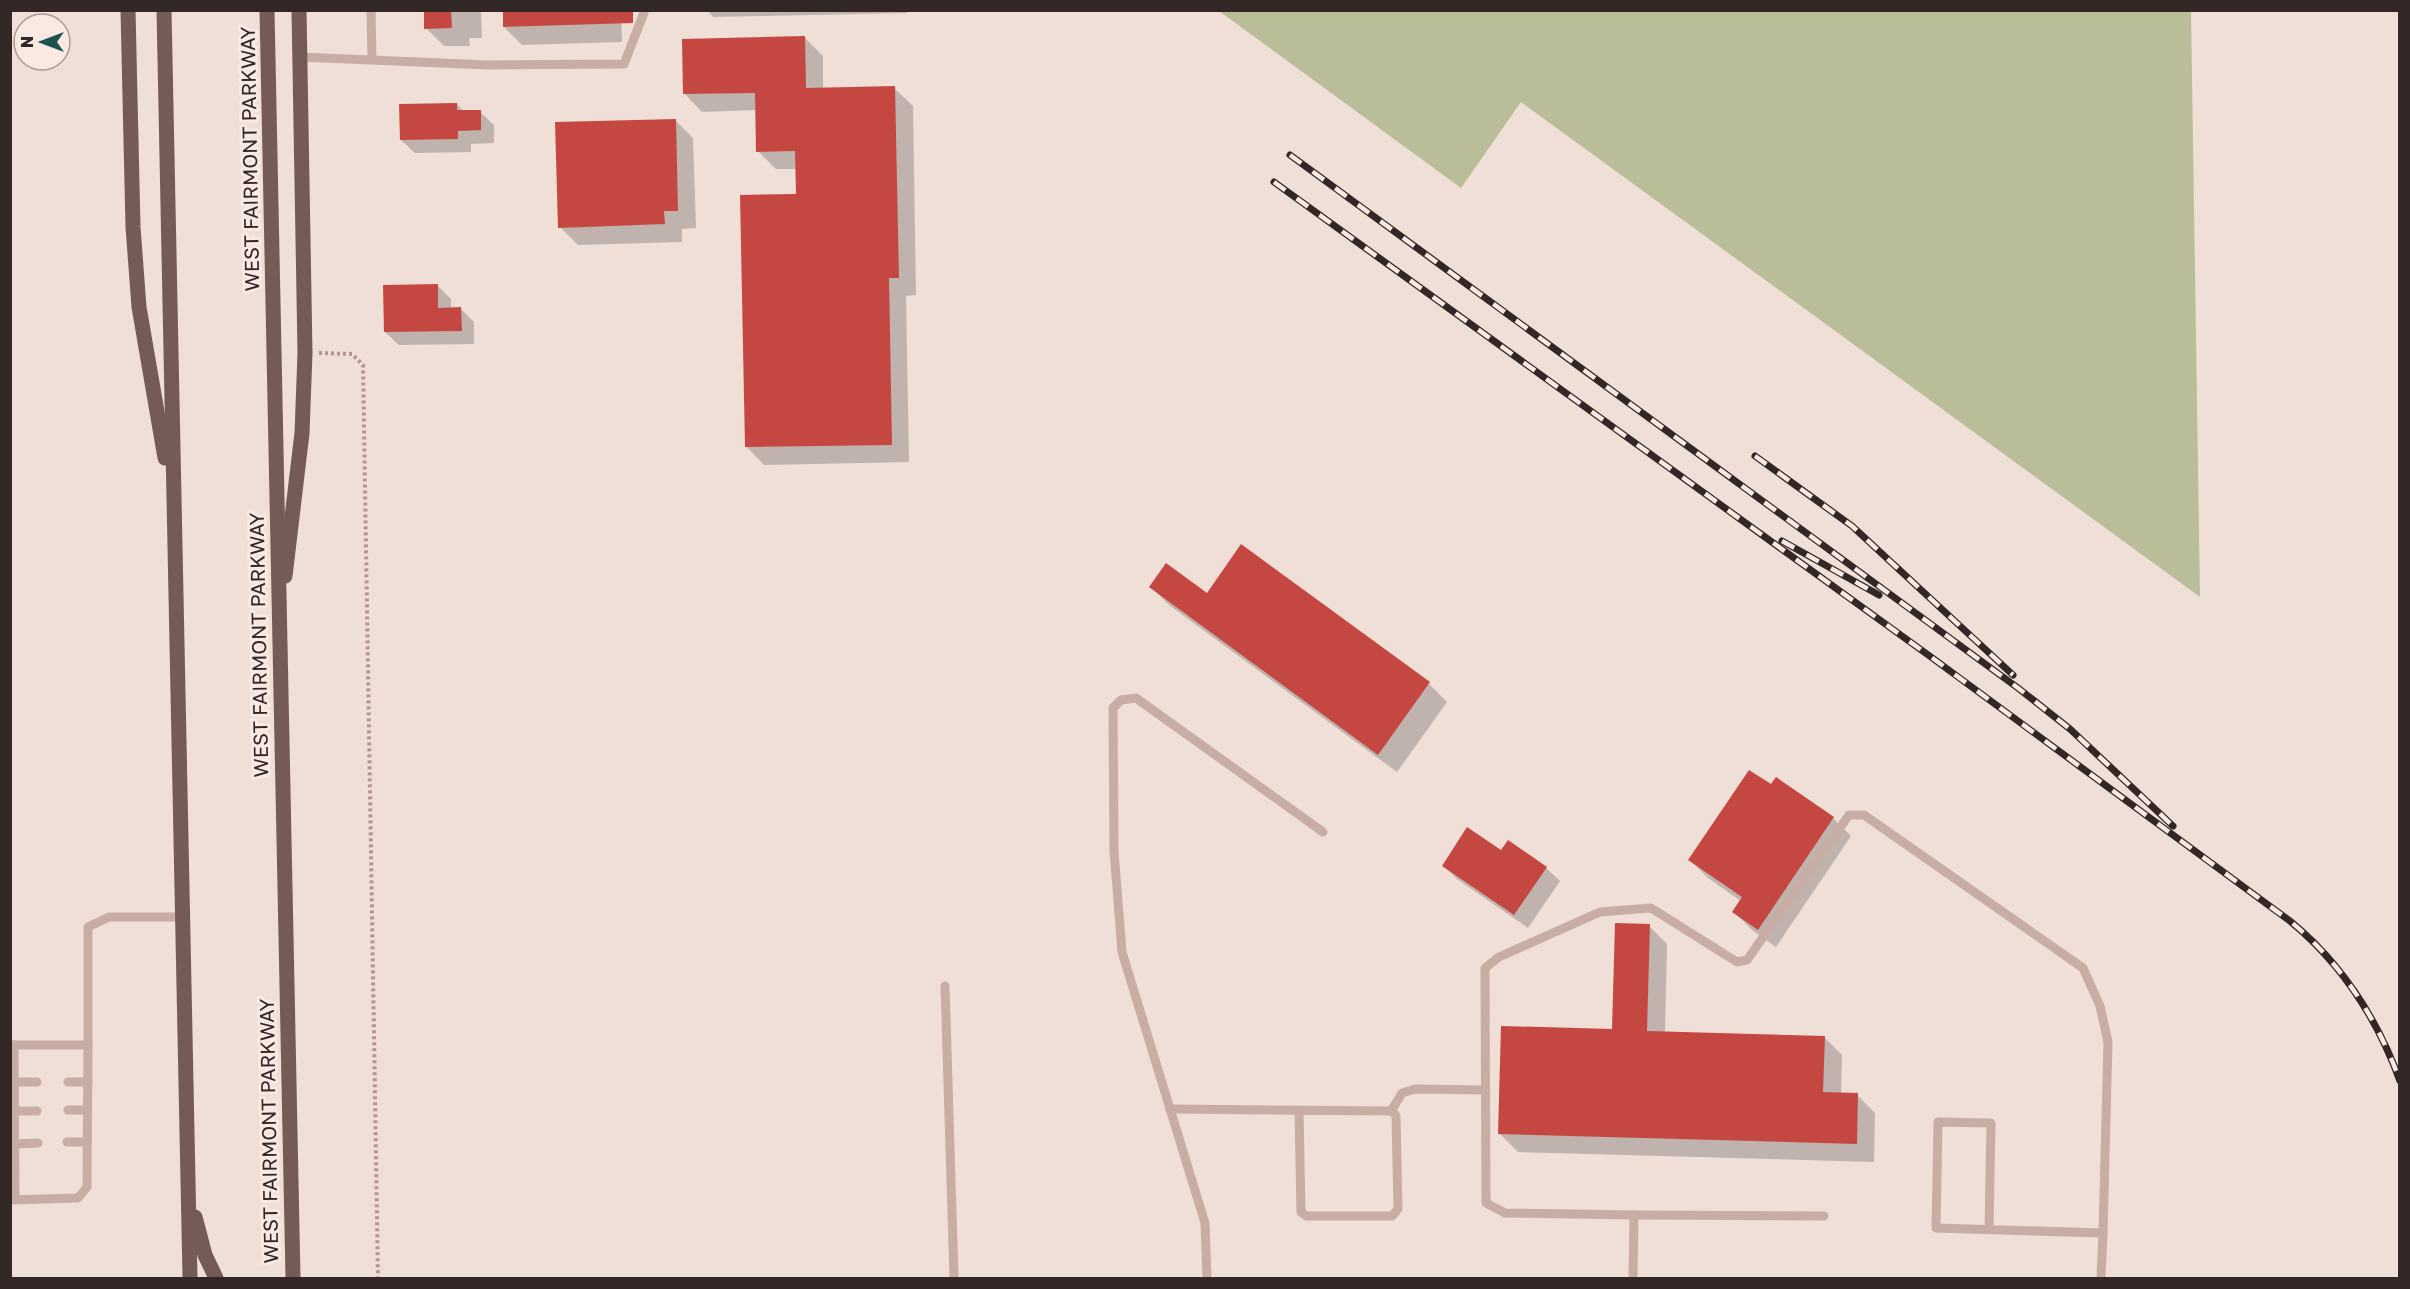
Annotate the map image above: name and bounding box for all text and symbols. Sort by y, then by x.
north arrow [12,12,72,72]
street label: WEST FAIRMONT PARKWAY [235,26,263,292]
text: N [17,36,37,48]
street label: WEST FAIRMONT PARKWAY [244,512,272,778]
street label: WEST FAIRMONT PARKWAY [254,998,282,1264]

